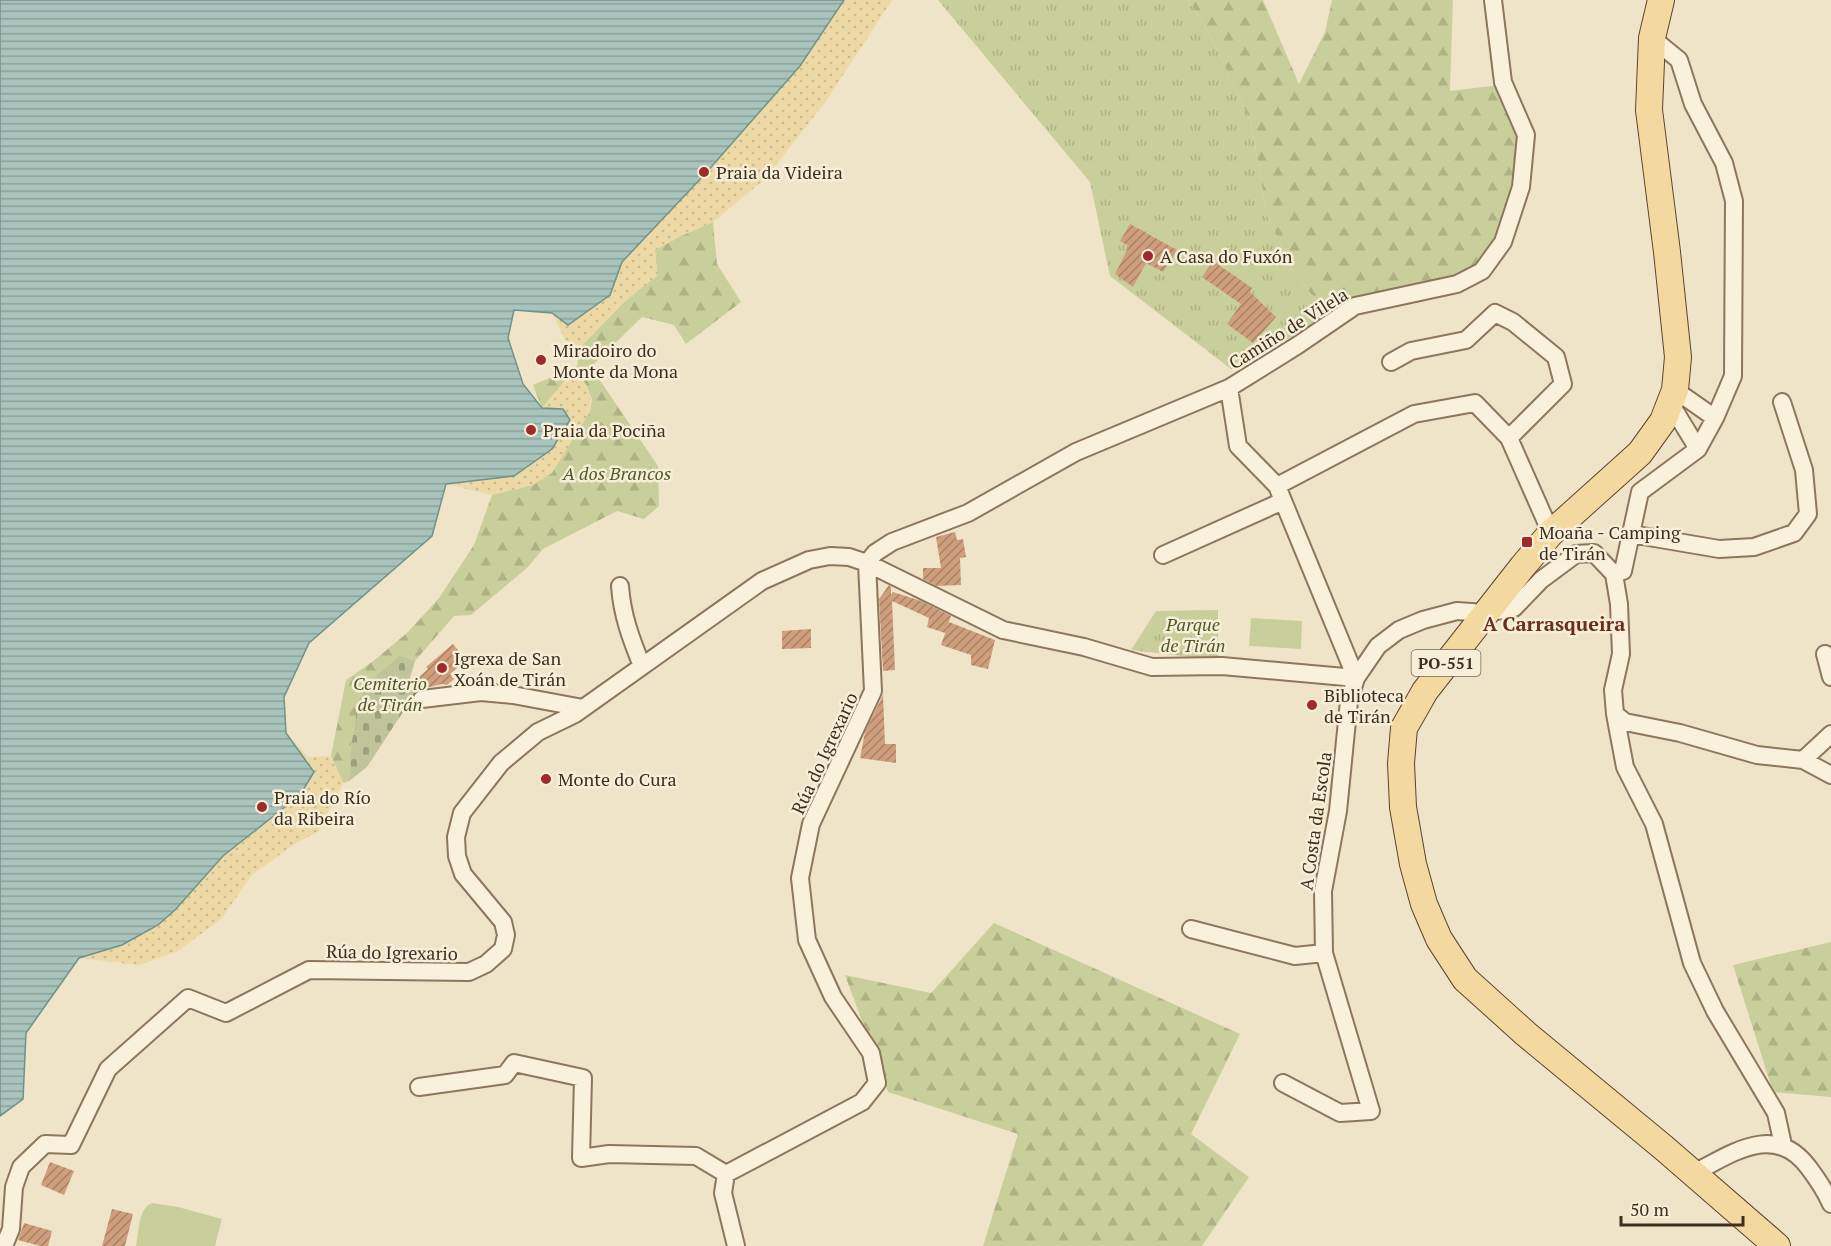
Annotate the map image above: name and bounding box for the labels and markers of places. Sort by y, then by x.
place label: Praia da Videira [716,160,843,184]
marker: Praia da Videira [697,165,711,179]
place label: A Casa do Fuxón [1160,244,1293,268]
marker: A Casa do Fuxón [1141,249,1155,263]
place label: Miradoiro do Monte da Mona [553,338,678,383]
marker: Miradoiro do Monte da Mona [534,353,548,367]
place label: Praia da Pociña [543,418,666,442]
marker: Praia da Pociña [524,423,538,437]
place label: Moaña - Camping de Tirán [1539,520,1681,565]
marker: Moaña - Camping de Tirán [1520,535,1534,549]
place label: Igrexa de San Xoán de Tirán [454,646,566,691]
marker: Igrexa de San Xoán de Tirán [435,661,449,675]
place label: Biblioteca de Tirán [1324,683,1404,728]
marker: Biblioteca de Tirán [1305,698,1319,712]
place label: Monte do Cura [558,767,677,791]
marker: Monte do Cura [539,772,553,786]
place label: Praia do Río da Ribeira [274,785,371,830]
marker: Praia do Río da Ribeira [255,800,269,814]

